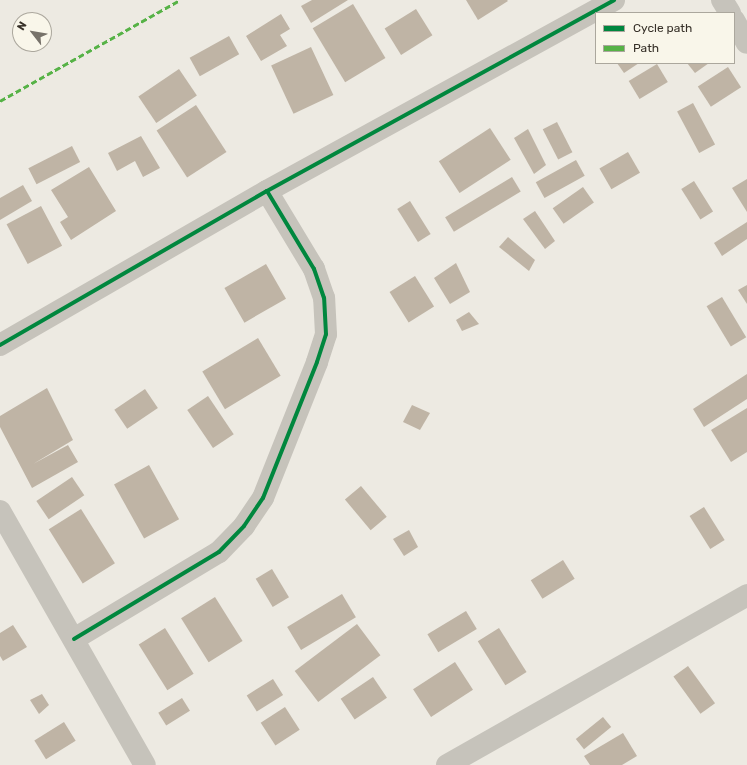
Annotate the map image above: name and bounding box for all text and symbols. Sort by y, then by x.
north arrow [12,12,52,52]
legend [595,12,735,64]
text: N [15,19,30,33]
text: Cycle path [633,21,692,35]
text: Path [633,41,659,55]

